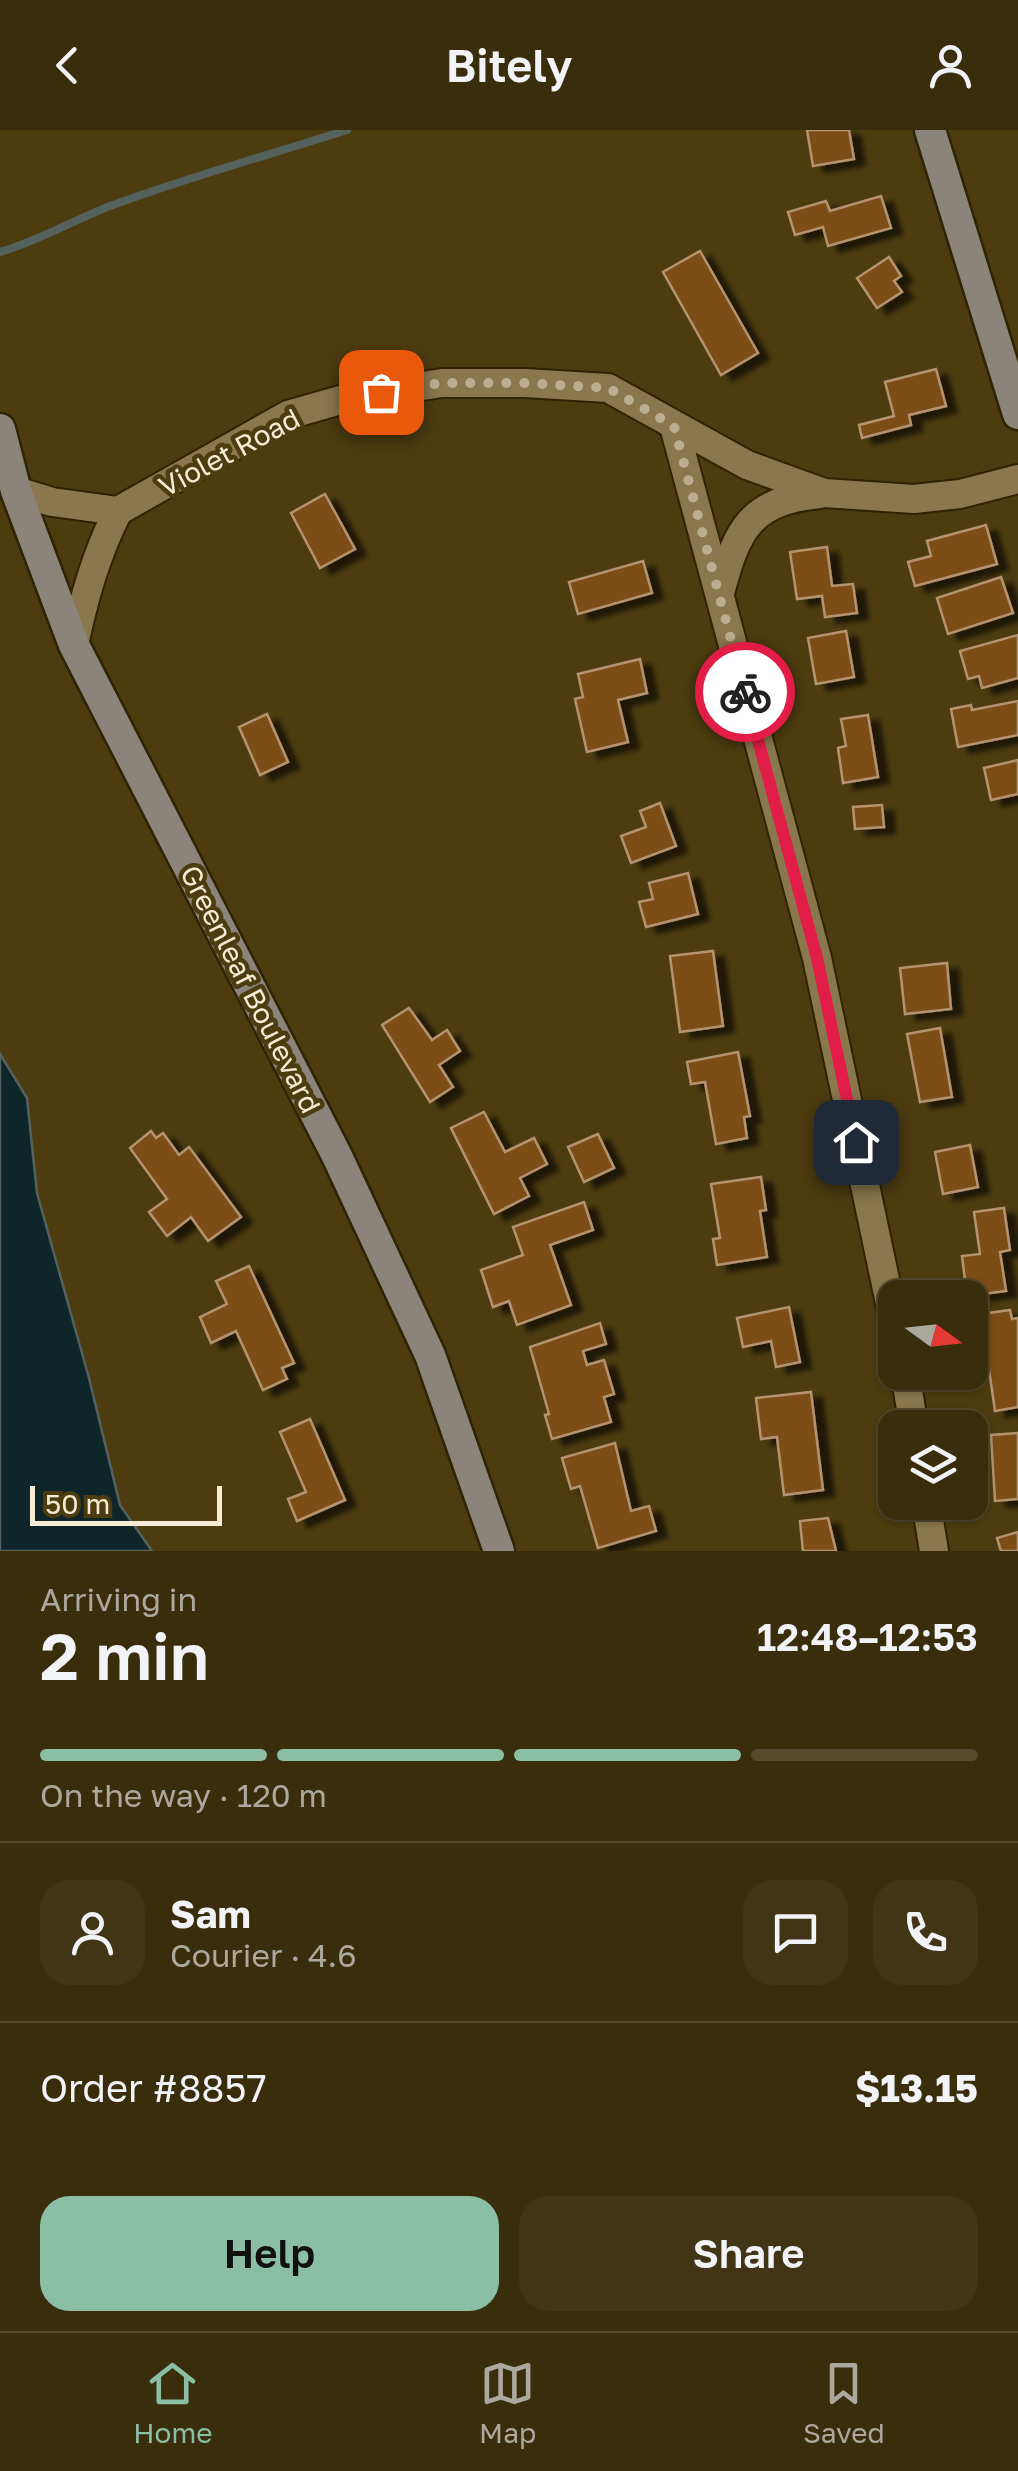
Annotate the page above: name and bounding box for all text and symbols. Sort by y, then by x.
icon: back [40,38,95,93]
text: Bitely [446,38,572,92]
icon: person [923,38,978,93]
pin [339,350,424,435]
icon: bag [354,365,409,420]
street label: Violet Road [153,401,305,503]
courier [695,642,795,742]
icon: bike [718,665,773,720]
street label: Greenleaf Boulevard [174,860,328,1118]
pin [814,1100,899,1185]
icon: home [829,1115,884,1170]
north arrow [878,1280,988,1390]
map controls [878,1280,988,1520]
button: layers [878,1410,988,1520]
scale bar [30,1481,222,1526]
text: 50 m [45,1487,110,1520]
text: Arriving in [40,1580,197,1618]
text: 12:48–12:53 [757,1614,978,1659]
text: 2 min [40,1616,209,1694]
text: On the way · 120 m [40,1776,327,1814]
button: person [40,1880,145,1985]
button: chat [743,1880,848,1985]
button: phone [873,1880,978,1985]
text: Sam [170,1891,251,1936]
text: Courier · 4.6 [170,1936,357,1974]
text: Order #8857 [40,2065,267,2110]
text: $13.15 [855,2065,978,2110]
button: Help [40,2196,499,2311]
button: Share [519,2196,978,2311]
tab: Home [133,2356,212,2449]
tab: Map [479,2356,536,2449]
tab: Saved [803,2356,885,2449]

